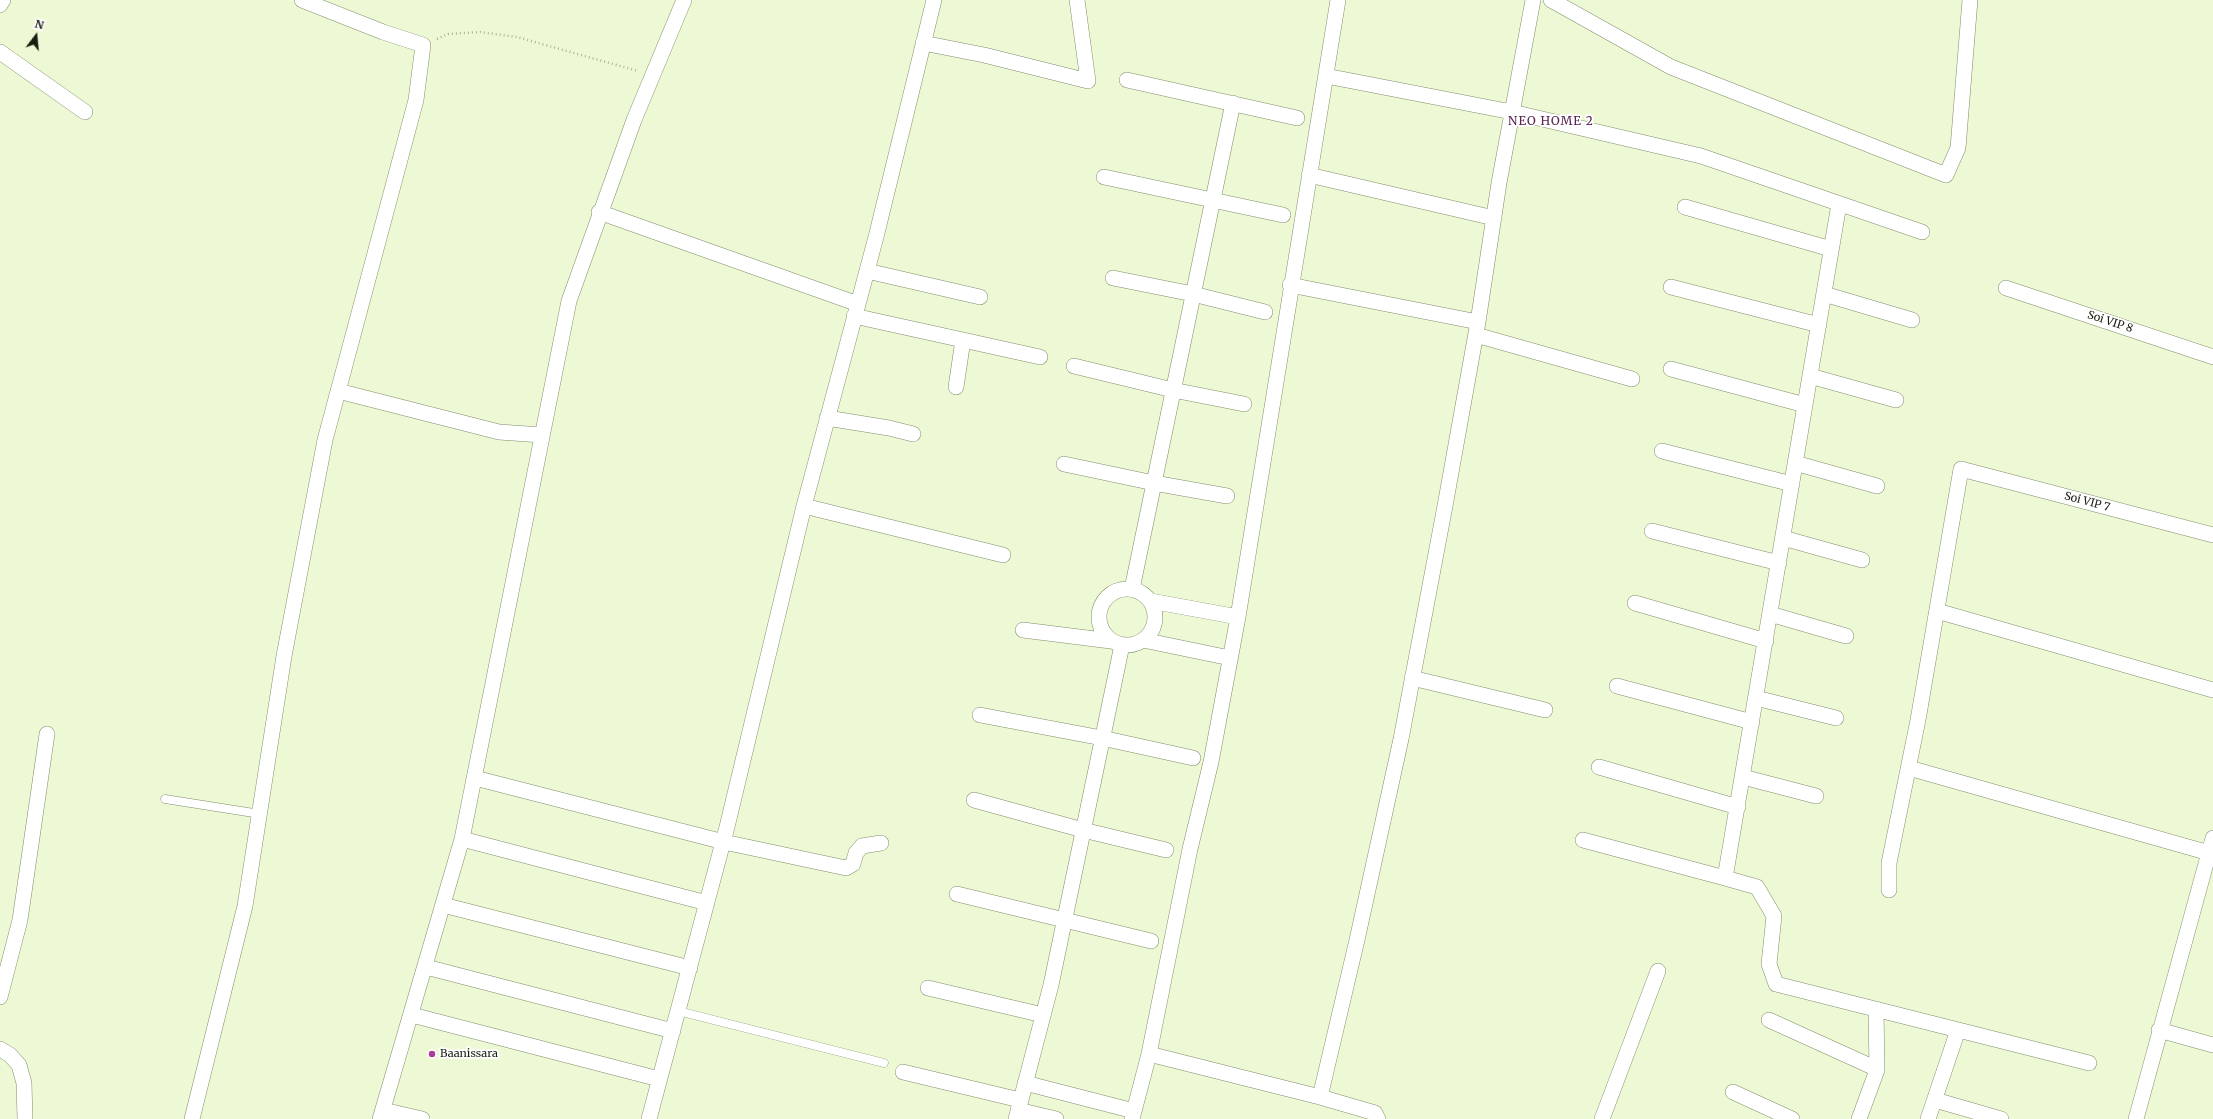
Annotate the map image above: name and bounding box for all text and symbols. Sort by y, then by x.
north arrow [16,16,56,56]
text: N [33,17,45,32]
district label: NEO HOME 2 [1508,115,1594,129]
street label: Soi VIP 8 [2086,308,2134,336]
street label: Soi VIP 7 [2063,490,2111,514]
place label: Baanissara [440,1047,498,1061]
marker: Baanissara [427,1049,437,1059]

